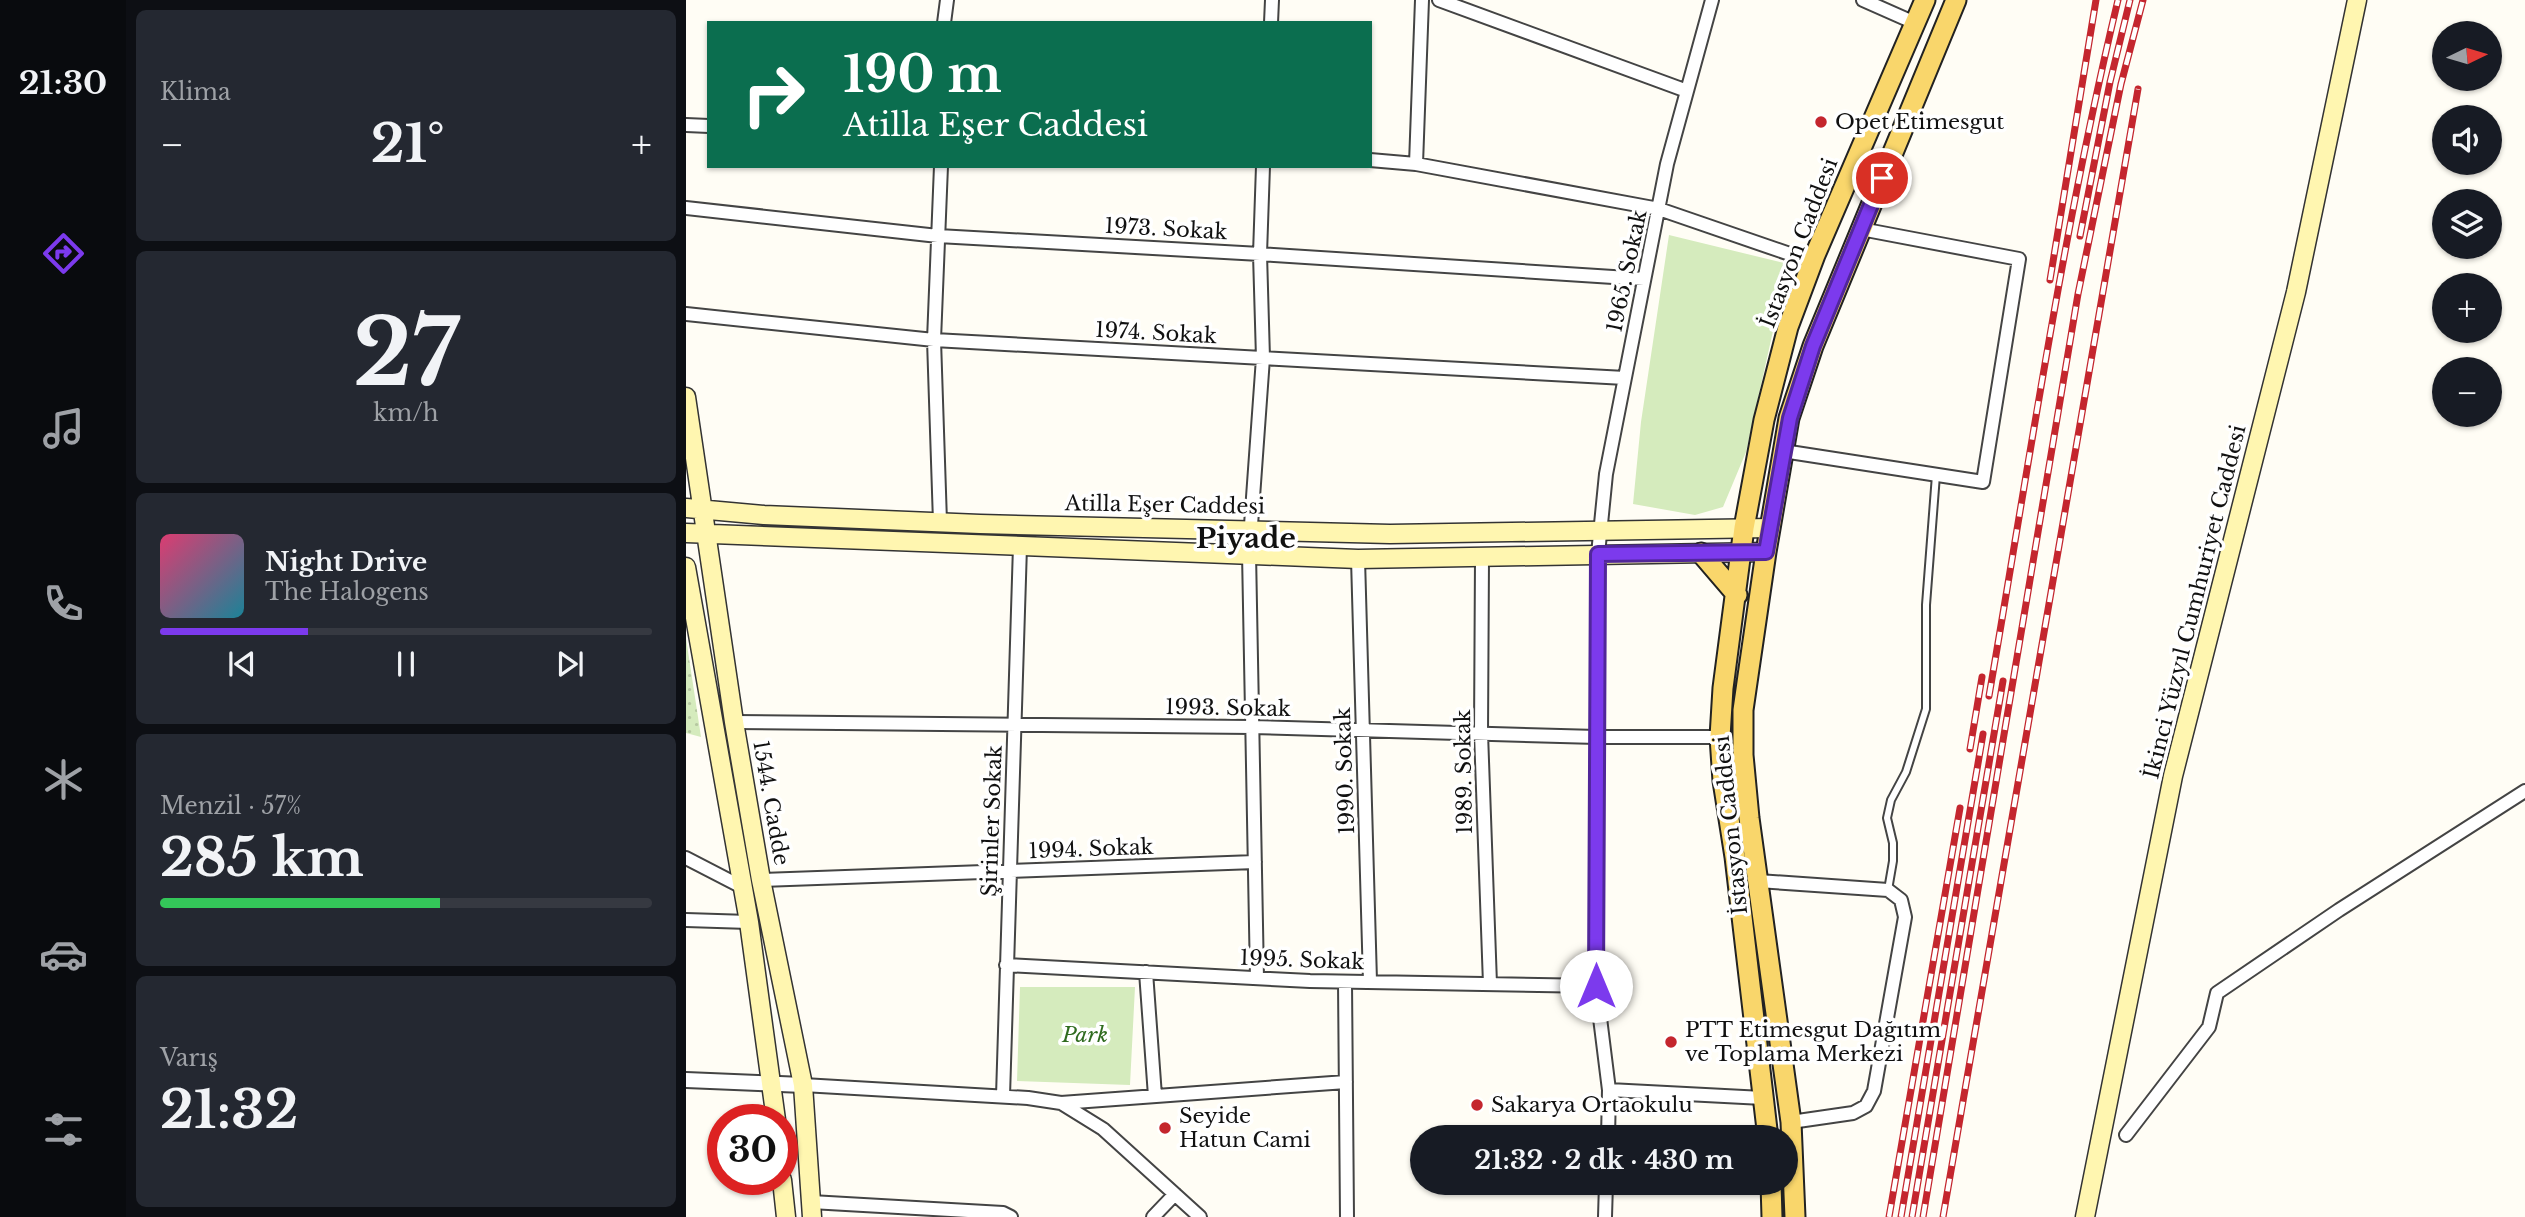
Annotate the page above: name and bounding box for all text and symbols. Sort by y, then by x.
north arrow [2432,21,2502,91]
map controls [2432,21,2502,427]
text: 190 m [843,44,1002,105]
icon: right [728,49,819,140]
text: 21:30 [19,63,107,103]
text: Klima [160,78,231,106]
text: Atilla Eşer Caddesi [843,105,1148,145]
button: sound [2432,105,2502,175]
place label: Opet Etimesgut [1835,109,2004,135]
text: 21° [371,112,445,176]
marker: Opet Etimesgut [1813,114,1829,130]
text: − [160,121,184,168]
text: + [631,121,652,168]
pin [1852,148,1912,208]
street label: İstasyon Caddesi [1755,154,1843,332]
icon: arrive [1863,159,1901,197]
button: layers [2432,189,2502,259]
street label: 1965. Sokak [1601,207,1653,335]
street label: 1973. Sokak [1104,213,1228,245]
icon: directions [39,229,88,278]
button: + [2432,273,2502,343]
text: 27 [353,297,459,410]
street label: 1974. Sokak [1095,317,1217,349]
button: − [2432,357,2502,427]
text: km/h [373,399,439,427]
icon: music [39,404,88,453]
street label: İkinci Yüzyıl Cumhuriyet Caddesi [2138,422,2252,782]
street label: Atilla Eşer Caddesi [1064,490,1265,520]
district label: Piyade [1196,521,1296,556]
text: Night Drive [265,546,427,578]
text: The Halogens [265,578,429,606]
icon: phone [39,579,88,628]
icon: previous [223,645,261,683]
icon: pause [387,645,425,683]
icon: next [551,645,589,683]
street label: 1993. Sokak [1165,694,1291,722]
street label: 1990. Sokak [1330,707,1360,835]
street label: 1989. Sokak [1450,709,1478,835]
street label: İstasyon Caddesi [1709,734,1753,916]
street label: 1544. Cadde [747,739,795,867]
street label: Şirinler Sokak [976,745,1008,897]
icon: climate [39,755,88,804]
text: Menzil · 57% [160,792,301,820]
text: 285 km [160,826,364,890]
street label: 1994. Sokak [1028,834,1154,864]
icon: car [39,930,88,979]
street label: 1995. Sokak [1239,945,1365,975]
position arrow [1559,949,1633,1023]
place label: PTT Etimesgut Dağıtım ve Toplama Merkezi [1685,1017,1941,1067]
park label: Park [1061,1022,1108,1048]
marker: PTT Etimesgut Dağıtım ve Toplama Merkezi [1663,1034,1679,1050]
text: Varış [160,1044,218,1072]
text: 21:32 [160,1078,298,1142]
place label: Sakarya Ortaokulu [1491,1092,1693,1118]
marker: Sakarya Ortaokulu [1469,1097,1485,1113]
place label: Seyide Hatun Cami [1179,1103,1311,1153]
speed limit sign: 30 [707,1104,798,1195]
icon: filters [39,1105,88,1154]
marker: Seyide Hatun Cami [1157,1120,1173,1136]
text: 21:32 · 2 dk · 430 m [1474,1144,1734,1176]

